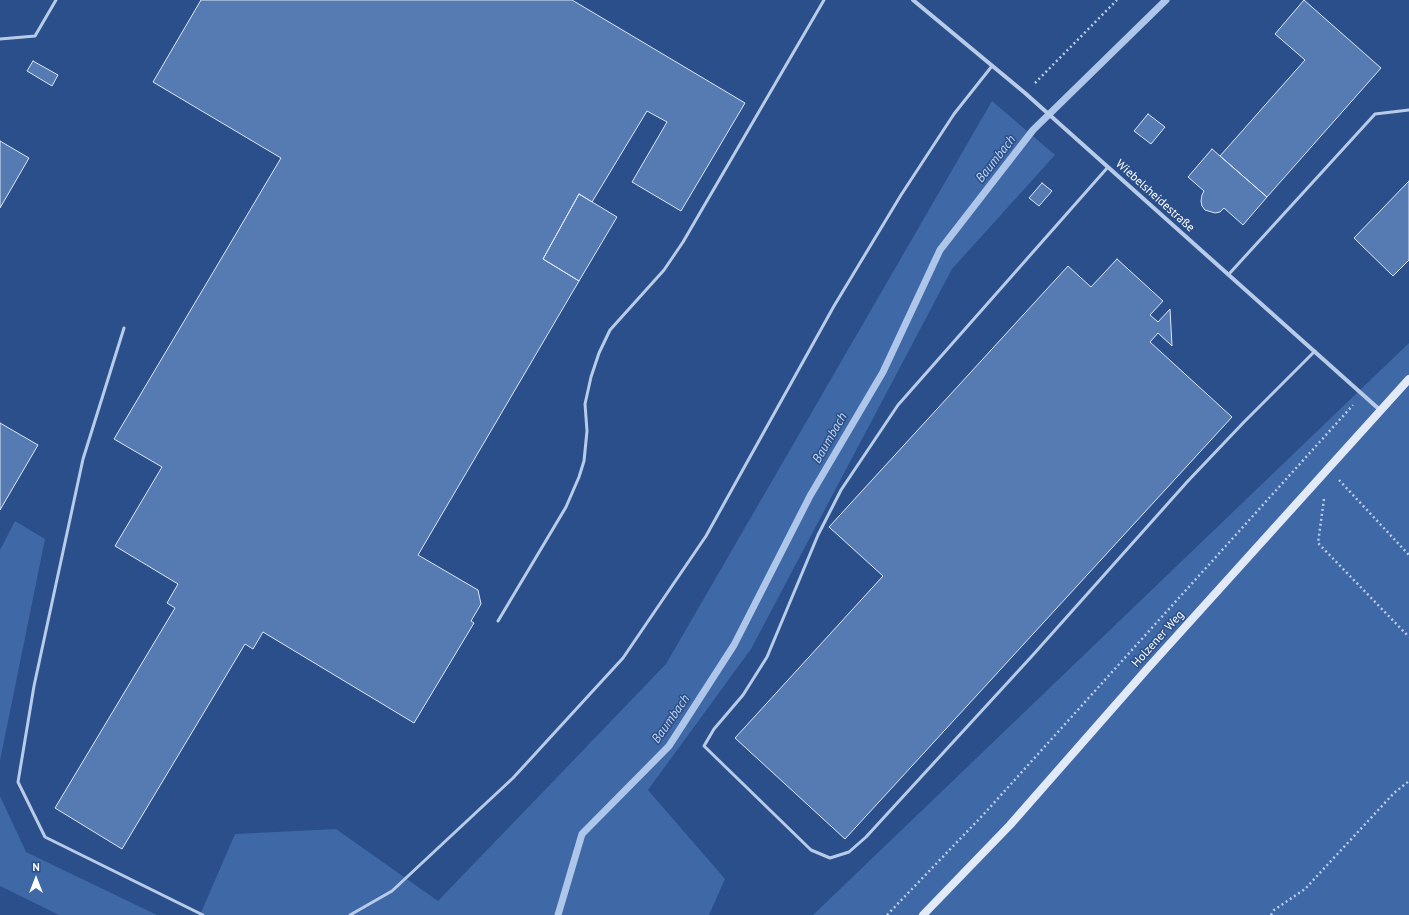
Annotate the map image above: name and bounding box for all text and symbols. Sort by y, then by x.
water label: Baumbach [973,132,1019,186]
street label: Wiebelsheidestraße [1113,157,1197,235]
water label: Baumbach [809,410,851,466]
street label: Holzener Weg [1129,608,1187,670]
water label: Baumbach [649,692,693,746]
north arrow [16,859,56,899]
text: N [32,860,40,874]

